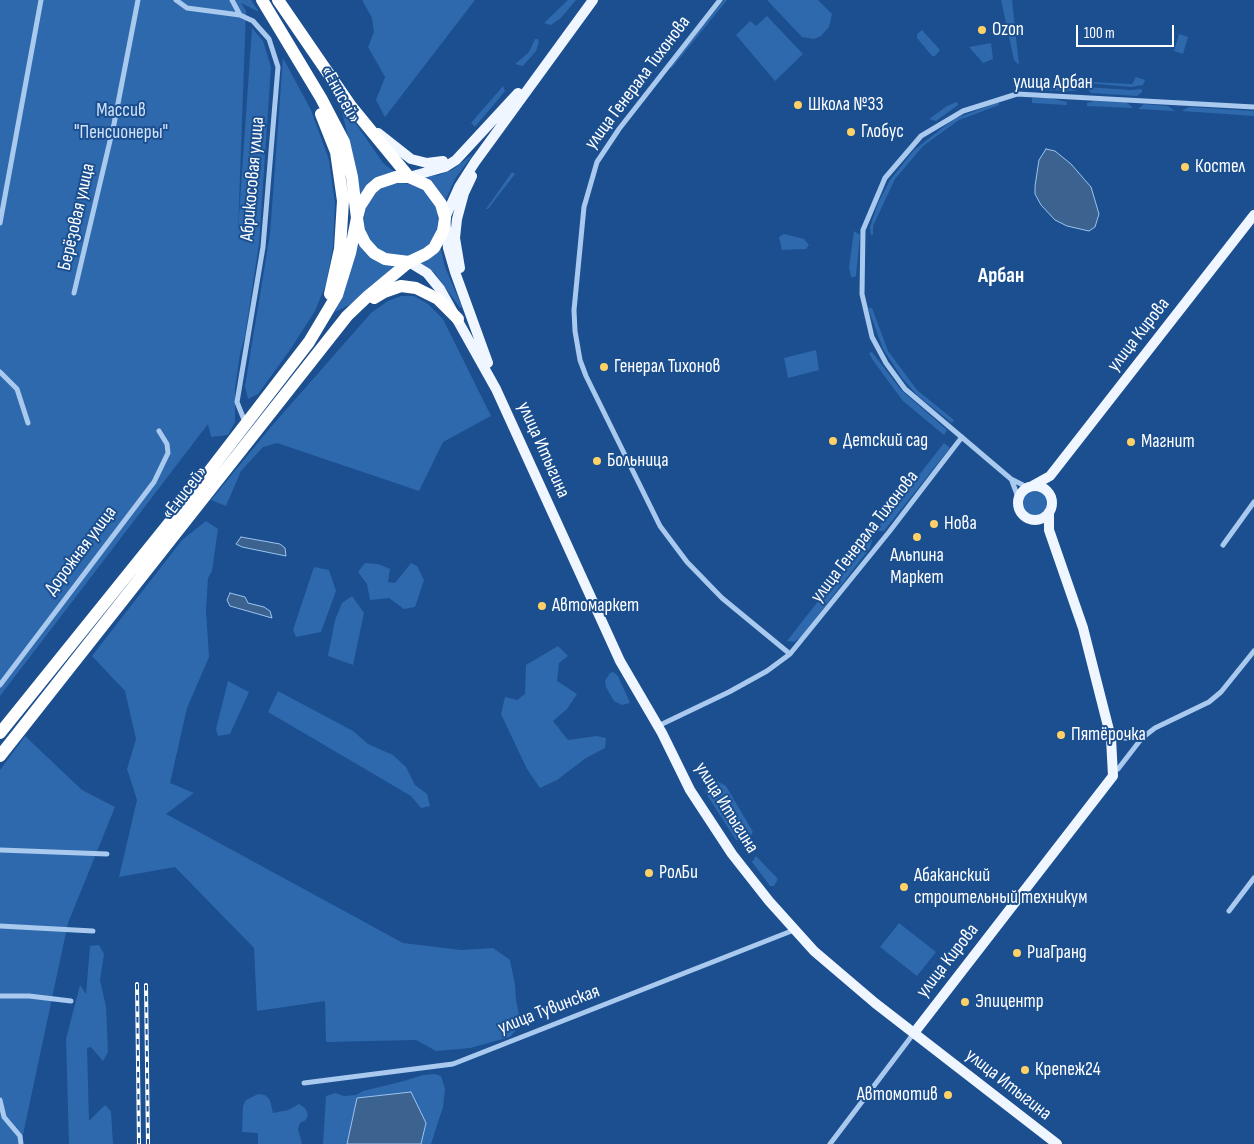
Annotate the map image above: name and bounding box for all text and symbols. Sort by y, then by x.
street label: улица Генерала Тихонова [580,12,696,154]
scale bar [1079,15,1176,47]
place label: Ozon [992,19,1024,41]
marker: Ozon [976,24,988,36]
text: 100 m [1084,24,1115,43]
street label: «Енисей» [315,62,365,128]
street label: улица Арбан [1013,72,1093,94]
place label: Школа №33 [808,94,883,116]
marker: Школа №33 [792,99,804,111]
park label: Массив "Пенсионеры" [74,100,168,144]
street label: Абрикосовая улица [236,116,270,242]
place label: Глобус [861,121,904,143]
marker: Глобус [845,126,857,138]
place label: Костел [1195,156,1245,178]
street label: Берёзовая улица [54,161,100,273]
marker: Костел [1179,161,1191,173]
district label: Арбан [978,264,1024,290]
street label: улица Кирова [1103,294,1175,376]
place label: Генерал Тихонов [614,356,720,378]
marker: Генерал Тихонов [598,361,610,373]
street label: улица Итыгина [512,398,574,502]
place label: Детский сад [843,430,928,452]
place label: Магнит [1141,431,1195,453]
marker: Детский сад [827,435,839,447]
marker: Магнит [1125,436,1137,448]
place label: Больница [607,450,668,472]
marker: Больница [591,455,603,467]
street label: «Енисей» [157,462,213,524]
street label: улица Генерала Тихонова [806,466,924,608]
street label: Дорожная улица [40,502,122,600]
place label: Нова [944,513,977,535]
marker: Нова [928,518,940,530]
marker: Альпина Маркет [911,531,923,543]
place label: Альпина Маркет [890,545,944,589]
place label: Автомаркет [552,595,639,617]
marker: Автомаркет [536,600,548,612]
place label: Пятёрочка [1071,724,1146,746]
marker: Пятёрочка [1055,729,1067,741]
street label: улица Итыгина [689,758,763,858]
place label: РолБи [659,862,698,884]
place label: Абаканский строительный техникум [914,865,1087,909]
marker: РолБи [643,867,655,879]
marker: Абаканский строительный техникум [898,881,910,893]
street label: улица Кирова [912,920,984,1002]
place label: РиаГранд [1027,942,1087,964]
marker: РиаГранд [1011,947,1023,959]
street label: улица Тувинская [495,980,603,1040]
place label: Эпицентр [975,991,1044,1013]
marker: Эпицентр [959,996,971,1008]
street label: улица Итыгина [960,1044,1056,1126]
place label: Крепеж24 [1035,1059,1101,1081]
marker: Крепеж24 [1019,1064,1031,1076]
place label: Автомотив [857,1084,938,1106]
marker: Автомотив [942,1089,954,1101]

